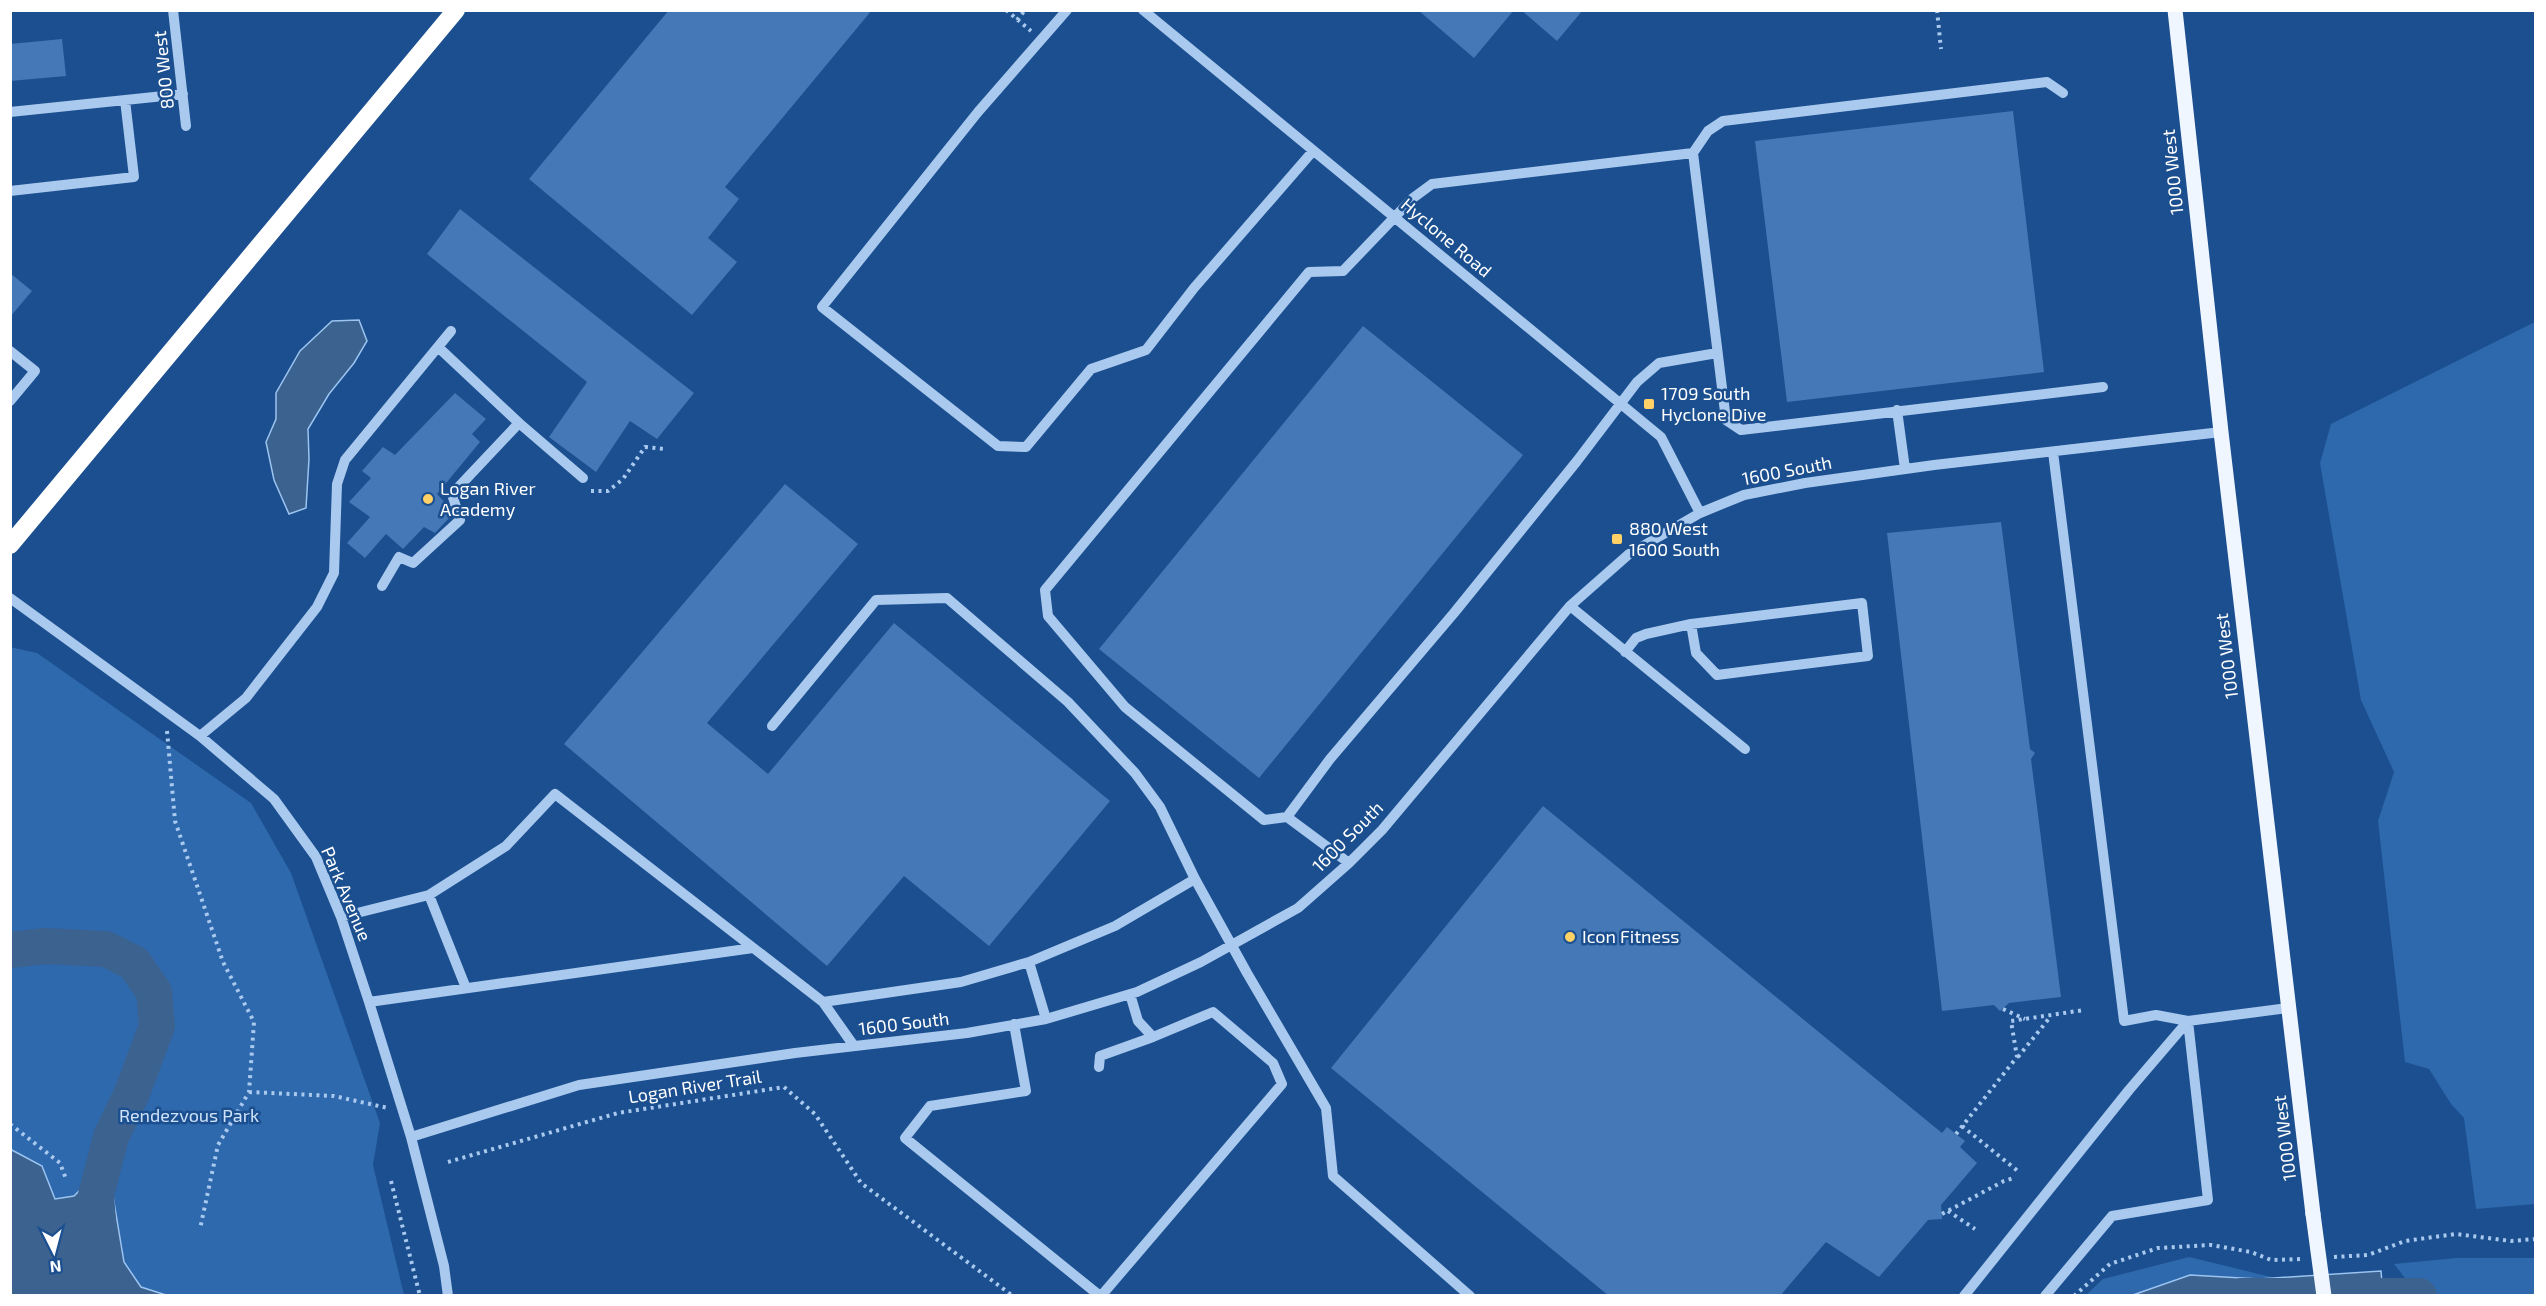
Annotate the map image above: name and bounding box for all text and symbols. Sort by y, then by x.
street label: 800 West [148,30,178,110]
street label: 1000 West [2157,128,2187,216]
street label: Hyclone Road [1397,193,1496,281]
place label: 1709 South Hyclone Dive [1661,382,1766,425]
marker: 1709 South Hyclone Dive [1642,397,1656,411]
street label: 1600 South [1740,451,1834,490]
place label: Logan River Academy [440,477,536,520]
marker: Logan River Academy [421,492,435,506]
place label: 880 West 1600 South [1629,517,1720,560]
marker: 880 West 1600 South [1610,532,1624,546]
street label: 1000 West [2210,612,2242,700]
street label: 1600 South [1307,796,1387,876]
street label: Park Avenue [317,843,377,944]
place label: Icon Fitness [1582,925,1680,947]
marker: Icon Fitness [1563,930,1577,944]
street label: 1600 South [857,1007,950,1039]
street label: Logan River Trail [627,1065,764,1107]
street label: 1000 West [2268,1094,2300,1182]
park label: Rendezvous Park [119,1104,259,1126]
north arrow [24,1222,84,1282]
text: N [49,1257,62,1277]

